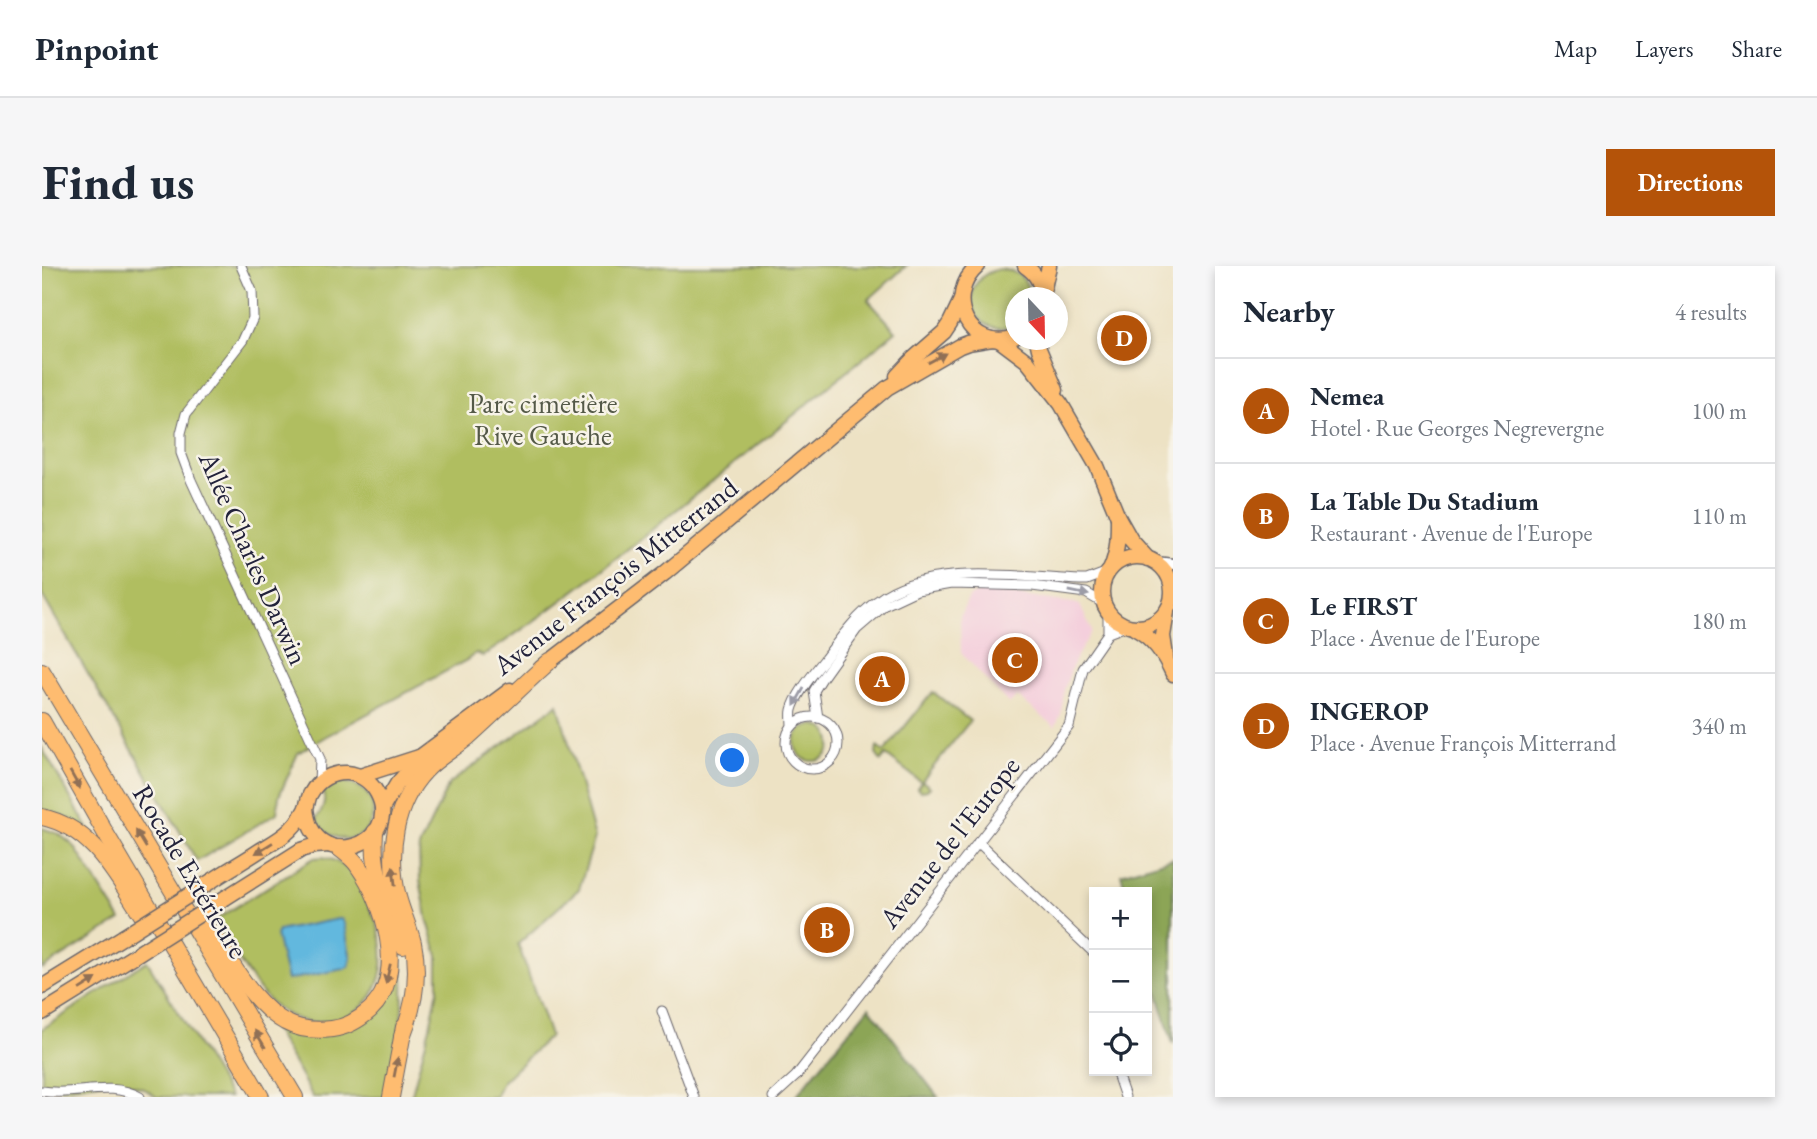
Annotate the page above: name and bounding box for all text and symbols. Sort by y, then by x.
text: Pinpoint [35,27,158,70]
text: Map [1554,33,1597,64]
text: Layers [1635,33,1694,64]
text: Share [1732,33,1782,64]
button: Directions [1606,149,1775,216]
text: Find us [42,150,194,214]
north arrow [1005,287,1068,350]
text: Nearby [1243,292,1335,331]
text: 4 results [1675,297,1747,327]
pin: D [1101,312,1147,364]
one-way arrow [927,352,947,364]
text: Nemea [1310,379,1384,413]
park label: Parc cimetière Rive Gauche [468,385,618,453]
text: A [1258,396,1274,426]
text: 100 m [1691,396,1747,426]
text: Hotel · Rue Georges Negrevergne [1310,413,1604,443]
street label: Allée Charles Darwin [190,445,317,670]
street label: Avenue François Mitterrand [484,469,745,684]
text: La Table Du Stadium [1310,484,1539,518]
text: B [1259,501,1273,531]
text: 110 m [1691,501,1747,531]
text: Restaurant · Avenue de l'Europe [1310,518,1592,548]
one-way arrow [1068,588,1090,599]
text: Le FIRST [1310,589,1417,623]
text: C [1258,606,1274,636]
text: 180 m [1691,606,1747,636]
text: Place · Avenue de l'Europe [1310,623,1540,653]
pin: C [992,634,1038,686]
pin: A [859,653,905,705]
one-way arrow [793,687,805,707]
text: INGEROP [1310,694,1429,728]
text: D [1257,711,1275,741]
text: 340 m [1691,711,1747,741]
text: Place · Avenue François Mitterrand [1310,728,1617,758]
your location [715,743,749,777]
street label: Avenue de l'Europe [870,749,1027,936]
one-way arrow [69,770,81,790]
street label: Rocade Extérieure [125,778,257,964]
one-way arrow [136,829,148,849]
one-way arrow [254,842,274,855]
one-way arrow [389,865,400,887]
map controls [1089,887,1152,1076]
button: + [1089,887,1152,950]
pin: B [804,904,850,956]
button: − [1089,950,1152,1013]
one-way arrow [382,963,393,985]
one-way arrow [78,978,98,991]
button: locate [1089,1013,1152,1076]
one-way arrow [253,1029,266,1048]
one-way arrow [391,1056,402,1078]

